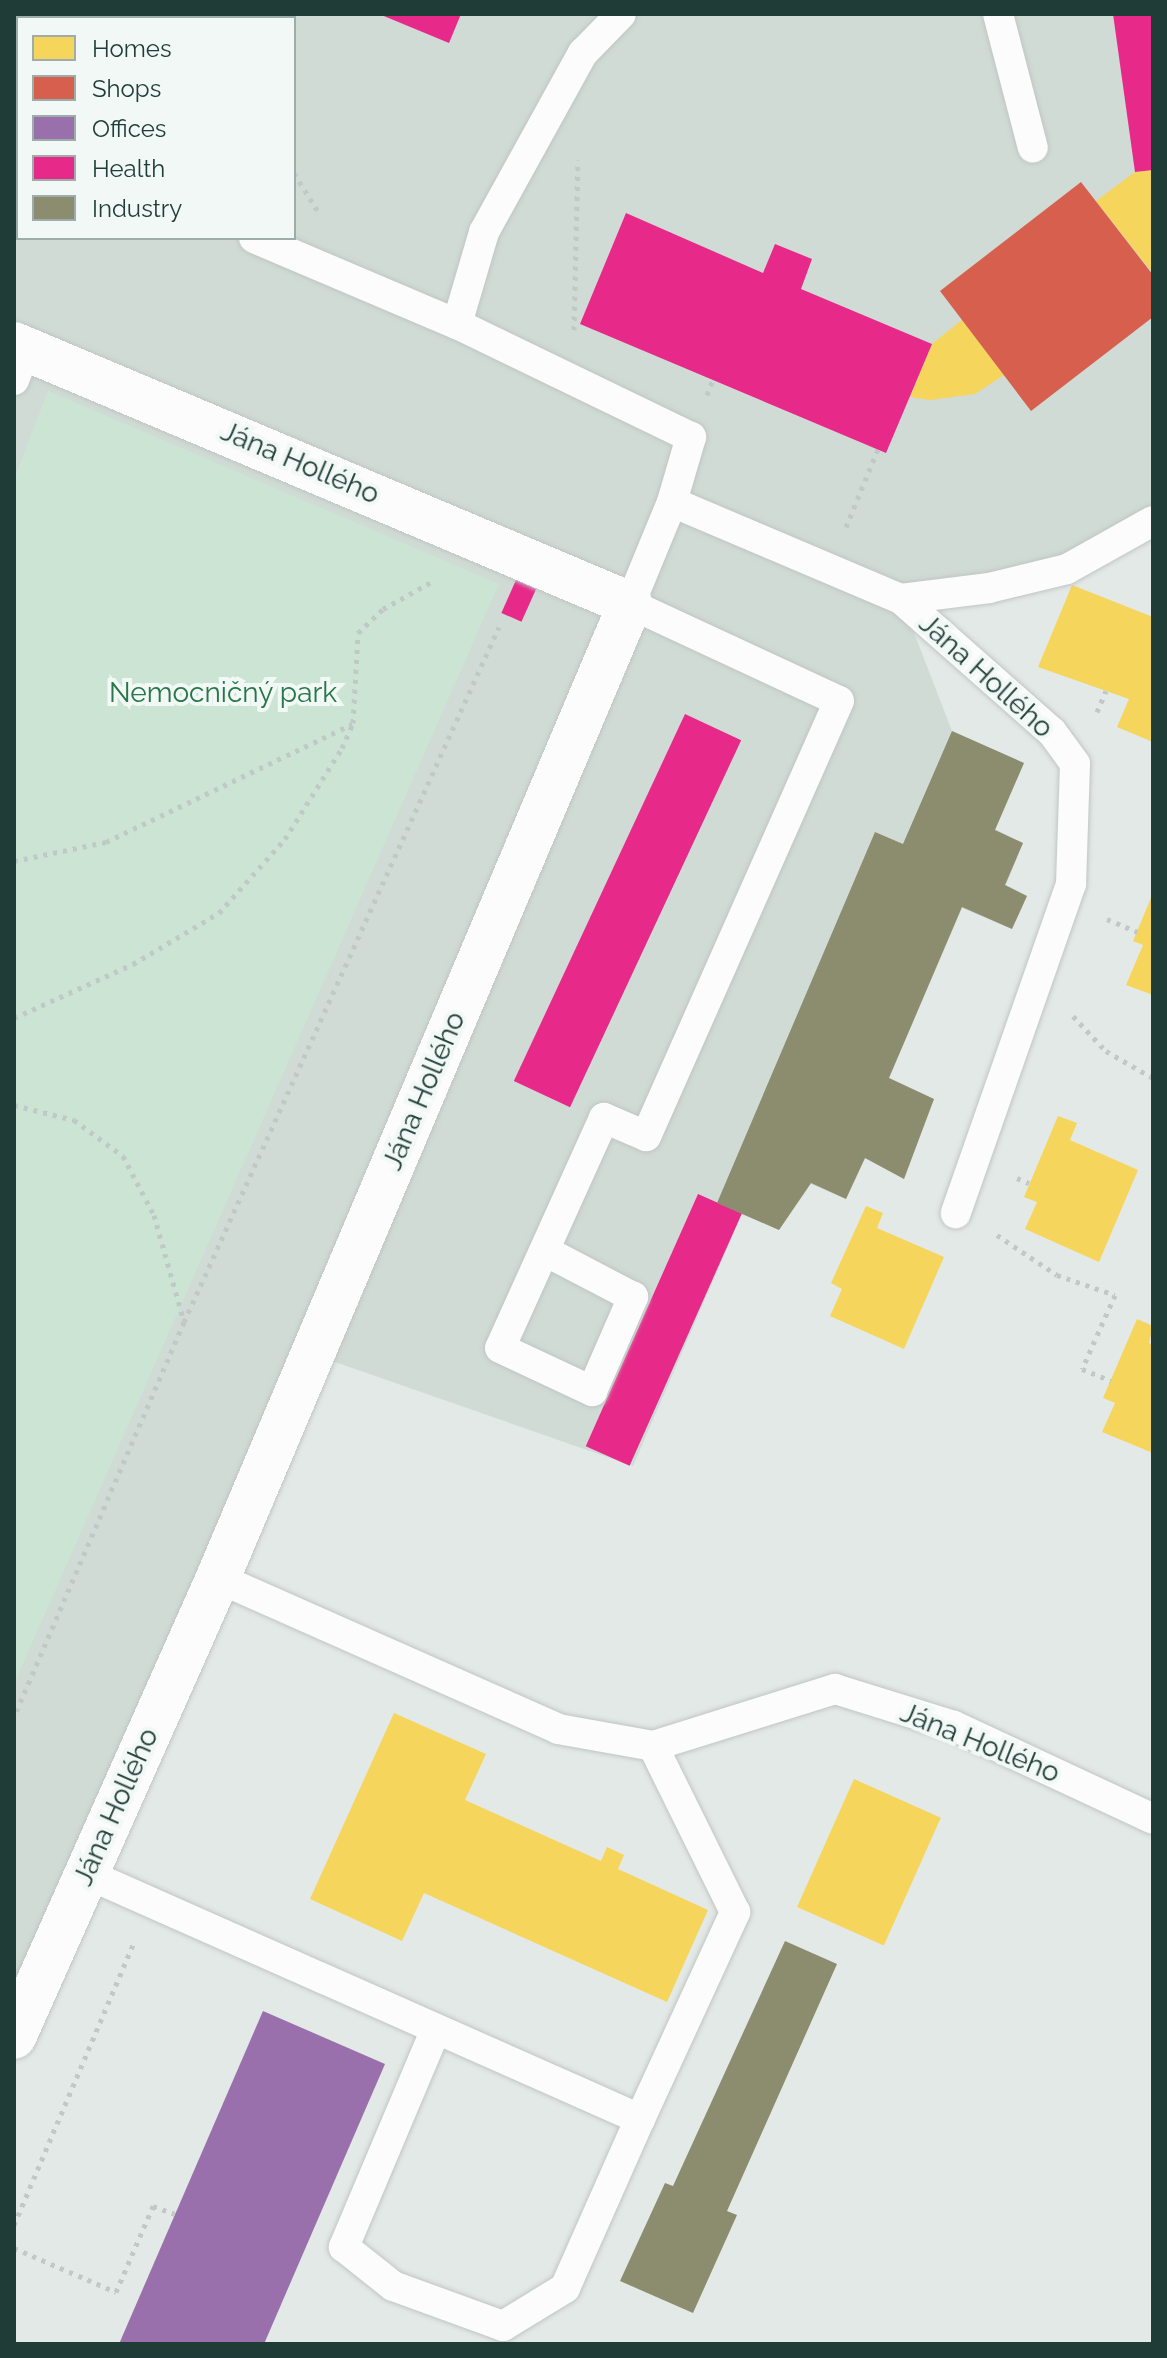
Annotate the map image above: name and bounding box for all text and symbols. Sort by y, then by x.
legend [16,16,296,240]
text: Homes [92,34,172,63]
text: Shops [92,74,161,103]
text: Offices [92,114,166,143]
text: Health [92,154,165,183]
text: Industry [92,194,182,223]
street label: Jána Hollého [216,415,384,511]
street label: Jána Hollého [912,607,1060,745]
park label: Nemocničný park [109,676,337,710]
street label: Jána Hollého [376,1007,472,1175]
street label: Jána Hollého [895,1696,1065,1790]
street label: Jána Hollého [66,1723,166,1891]

